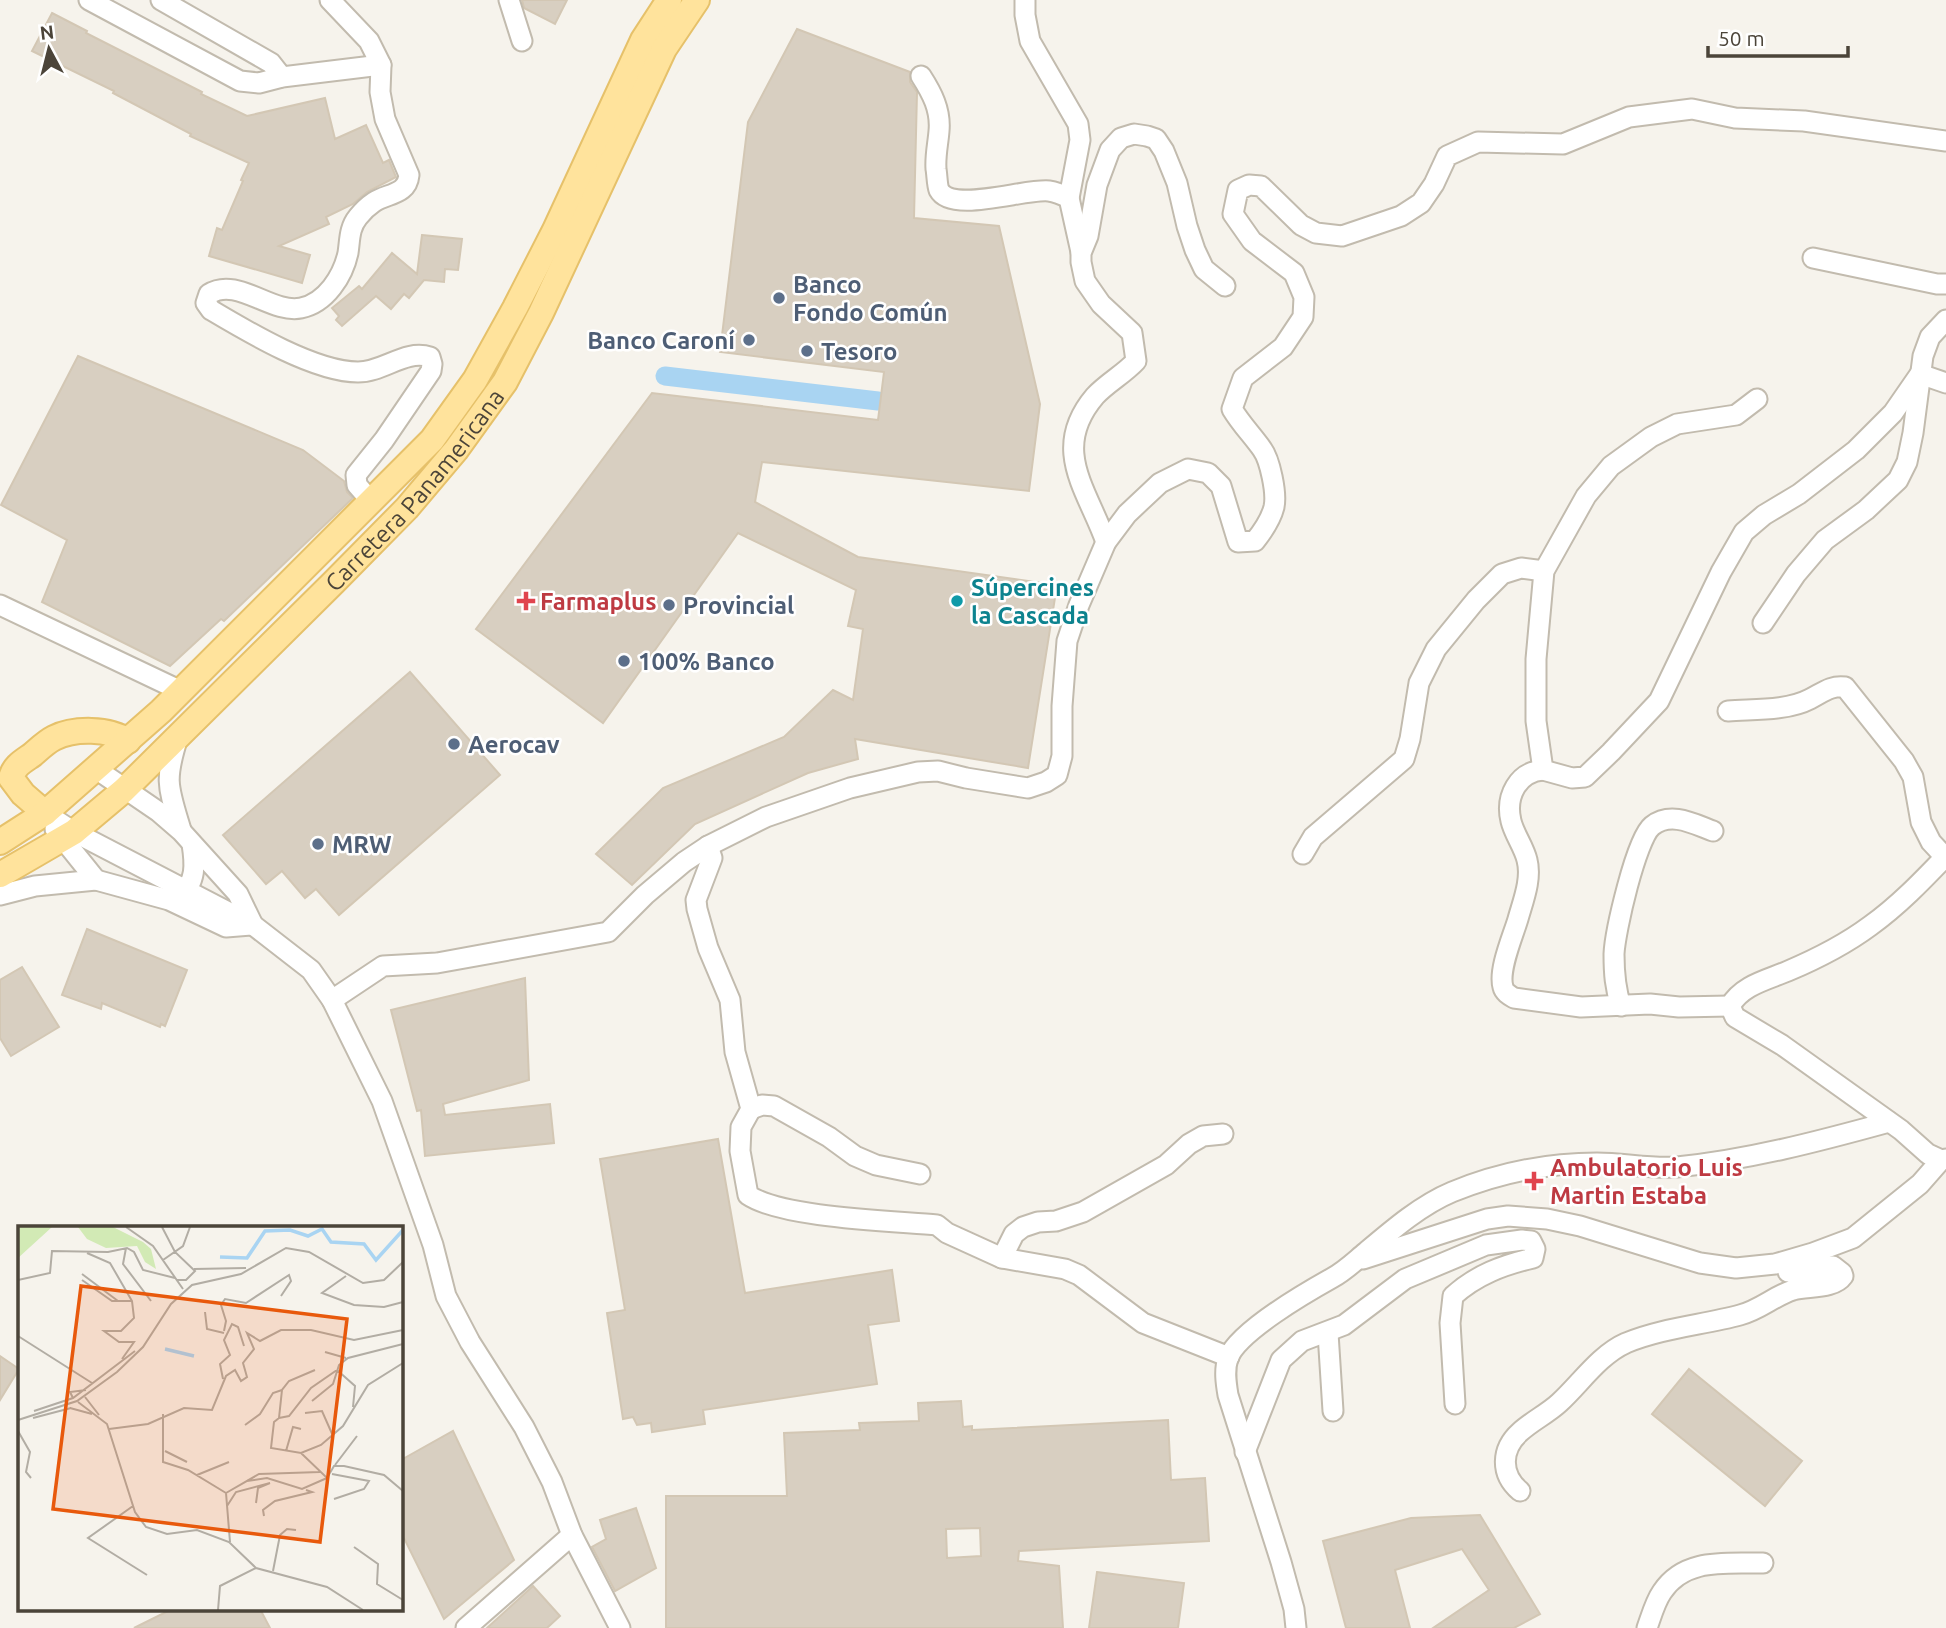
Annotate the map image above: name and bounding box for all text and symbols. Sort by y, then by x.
north arrow [14,14,84,84]
scale bar [1708,14,1848,58]
text: N [39,20,55,44]
text: 50 m [1718,26,1765,50]
place label: Banco Fondo Común [793,271,948,326]
marker: Banco Fondo Común [771,290,787,306]
place label: Banco Caroní [587,327,735,354]
marker: Banco Caroní [741,332,757,348]
place label: Tesoro [821,338,898,365]
marker: Tesoro [799,343,815,359]
street label: Carretera Panamericana [319,384,509,596]
place label: Súpercines la Cascada [971,574,1094,629]
place label: Farmaplus [540,588,656,615]
place label: Provincial [683,592,794,619]
marker: Farmaplus [518,593,534,609]
marker: Súpercines la Cascada [949,593,965,609]
marker: Provincial [661,597,677,613]
place label: 100% Banco [638,648,775,675]
marker: 100% Banco [616,653,632,669]
place label: Aerocav [468,731,560,758]
marker: Aerocav [446,736,462,752]
place label: MRW [332,831,392,858]
marker: MRW [310,836,326,852]
place label: Ambulatorio Luis Martin Estaba [1550,1154,1743,1209]
marker: Ambulatorio Luis Martin Estaba [1524,1171,1544,1191]
inset map [18,1226,402,1610]

